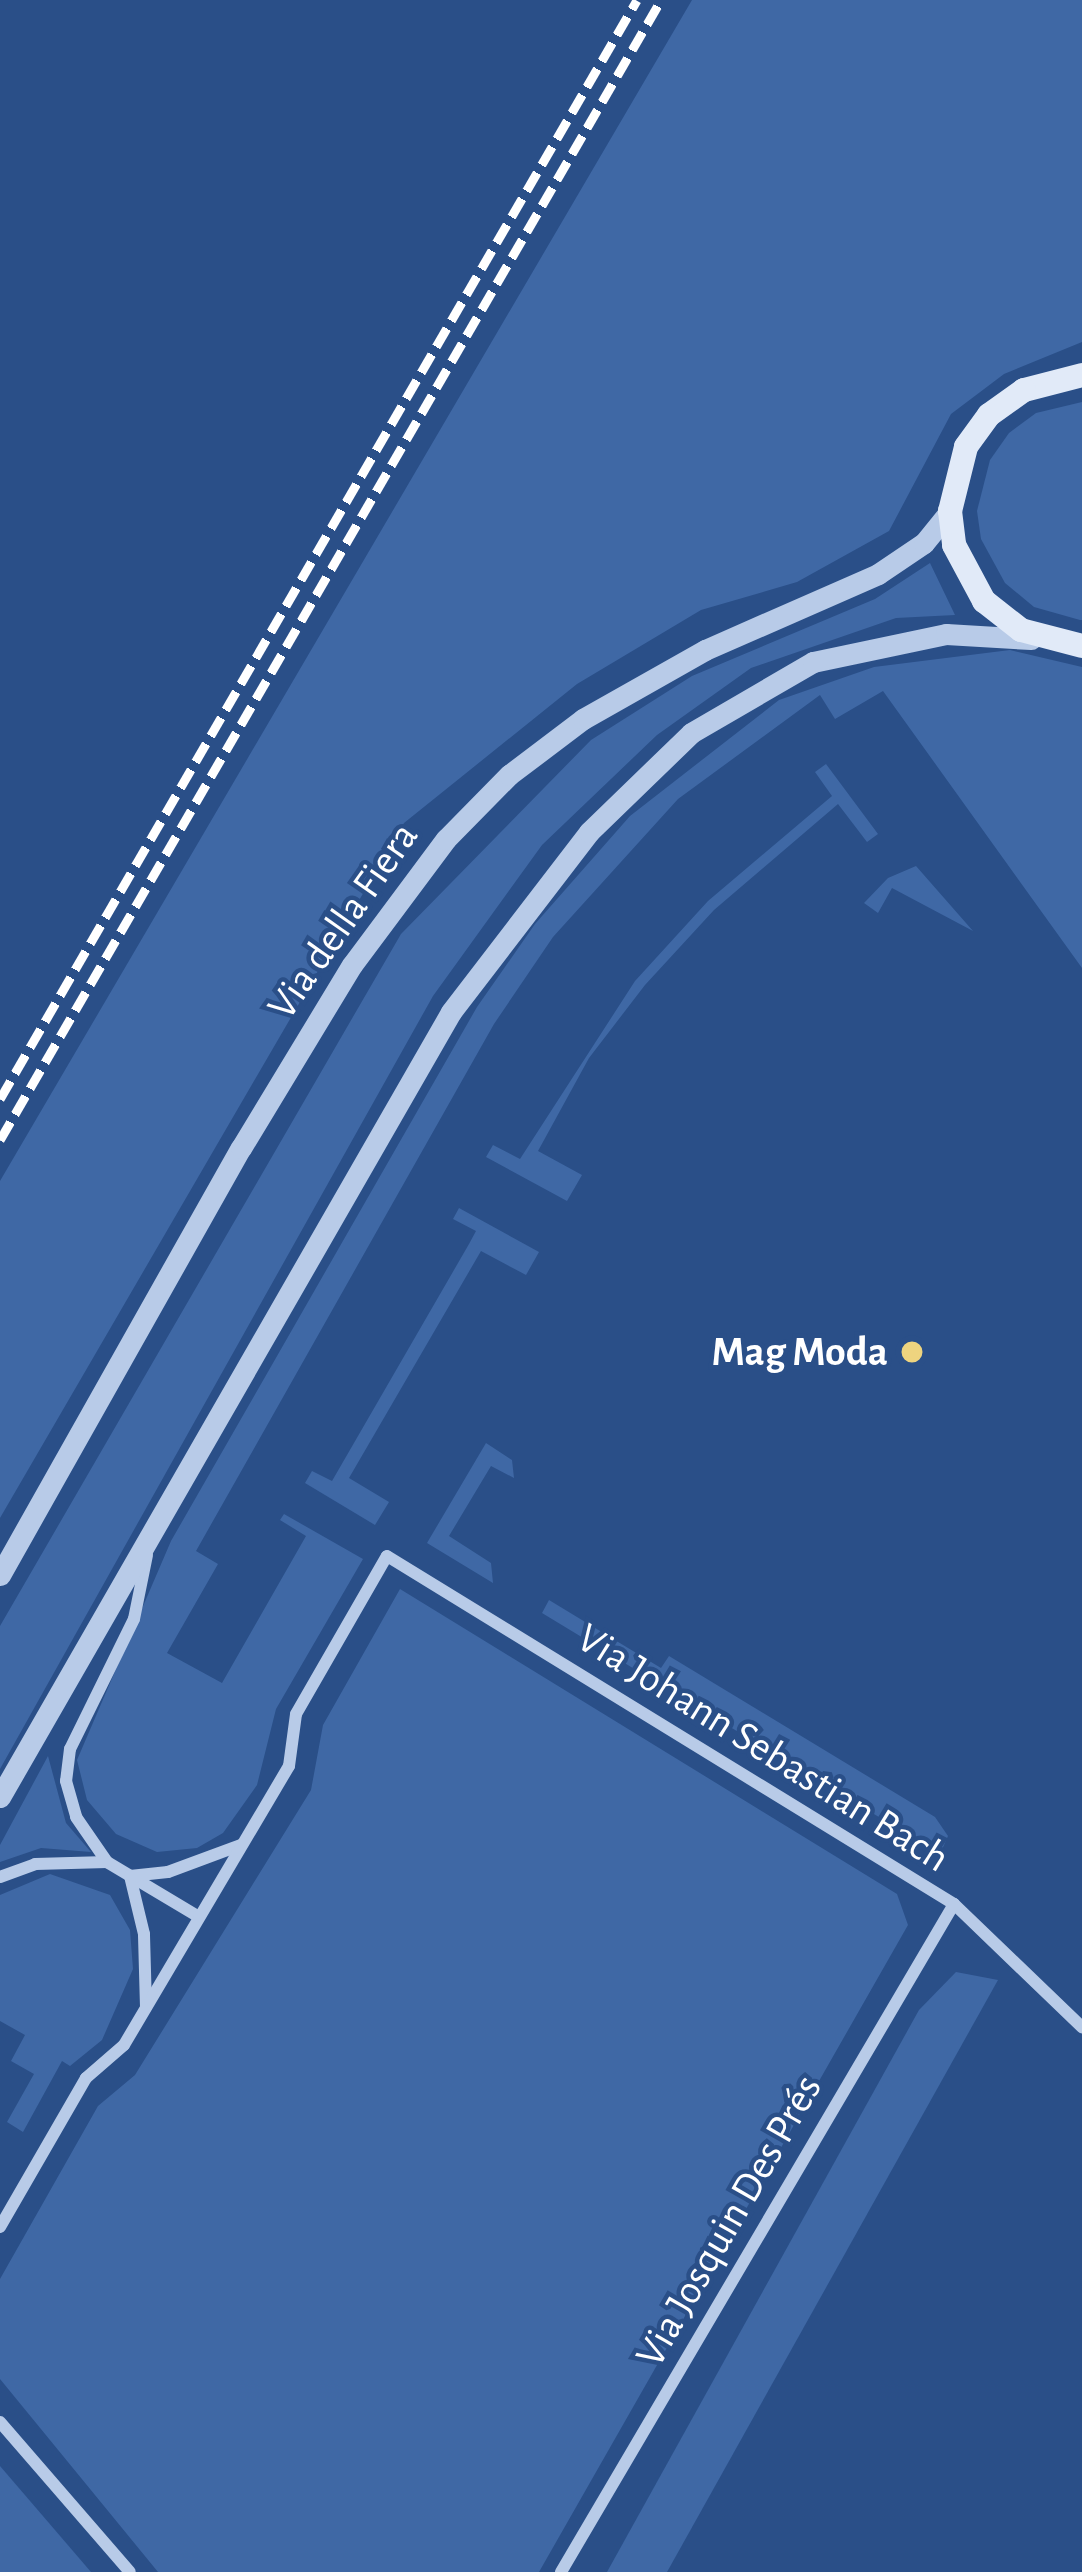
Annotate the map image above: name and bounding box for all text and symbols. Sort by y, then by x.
street label: Via della Fiera [257,813,429,1029]
place label: Mag Moda [712,1327,888,1377]
marker: Mag Moda [899,1339,925,1365]
street label: Via Johann Sebastian Bach [567,1613,959,1883]
street label: Via Josquin Des Prés [625,2066,833,2376]

